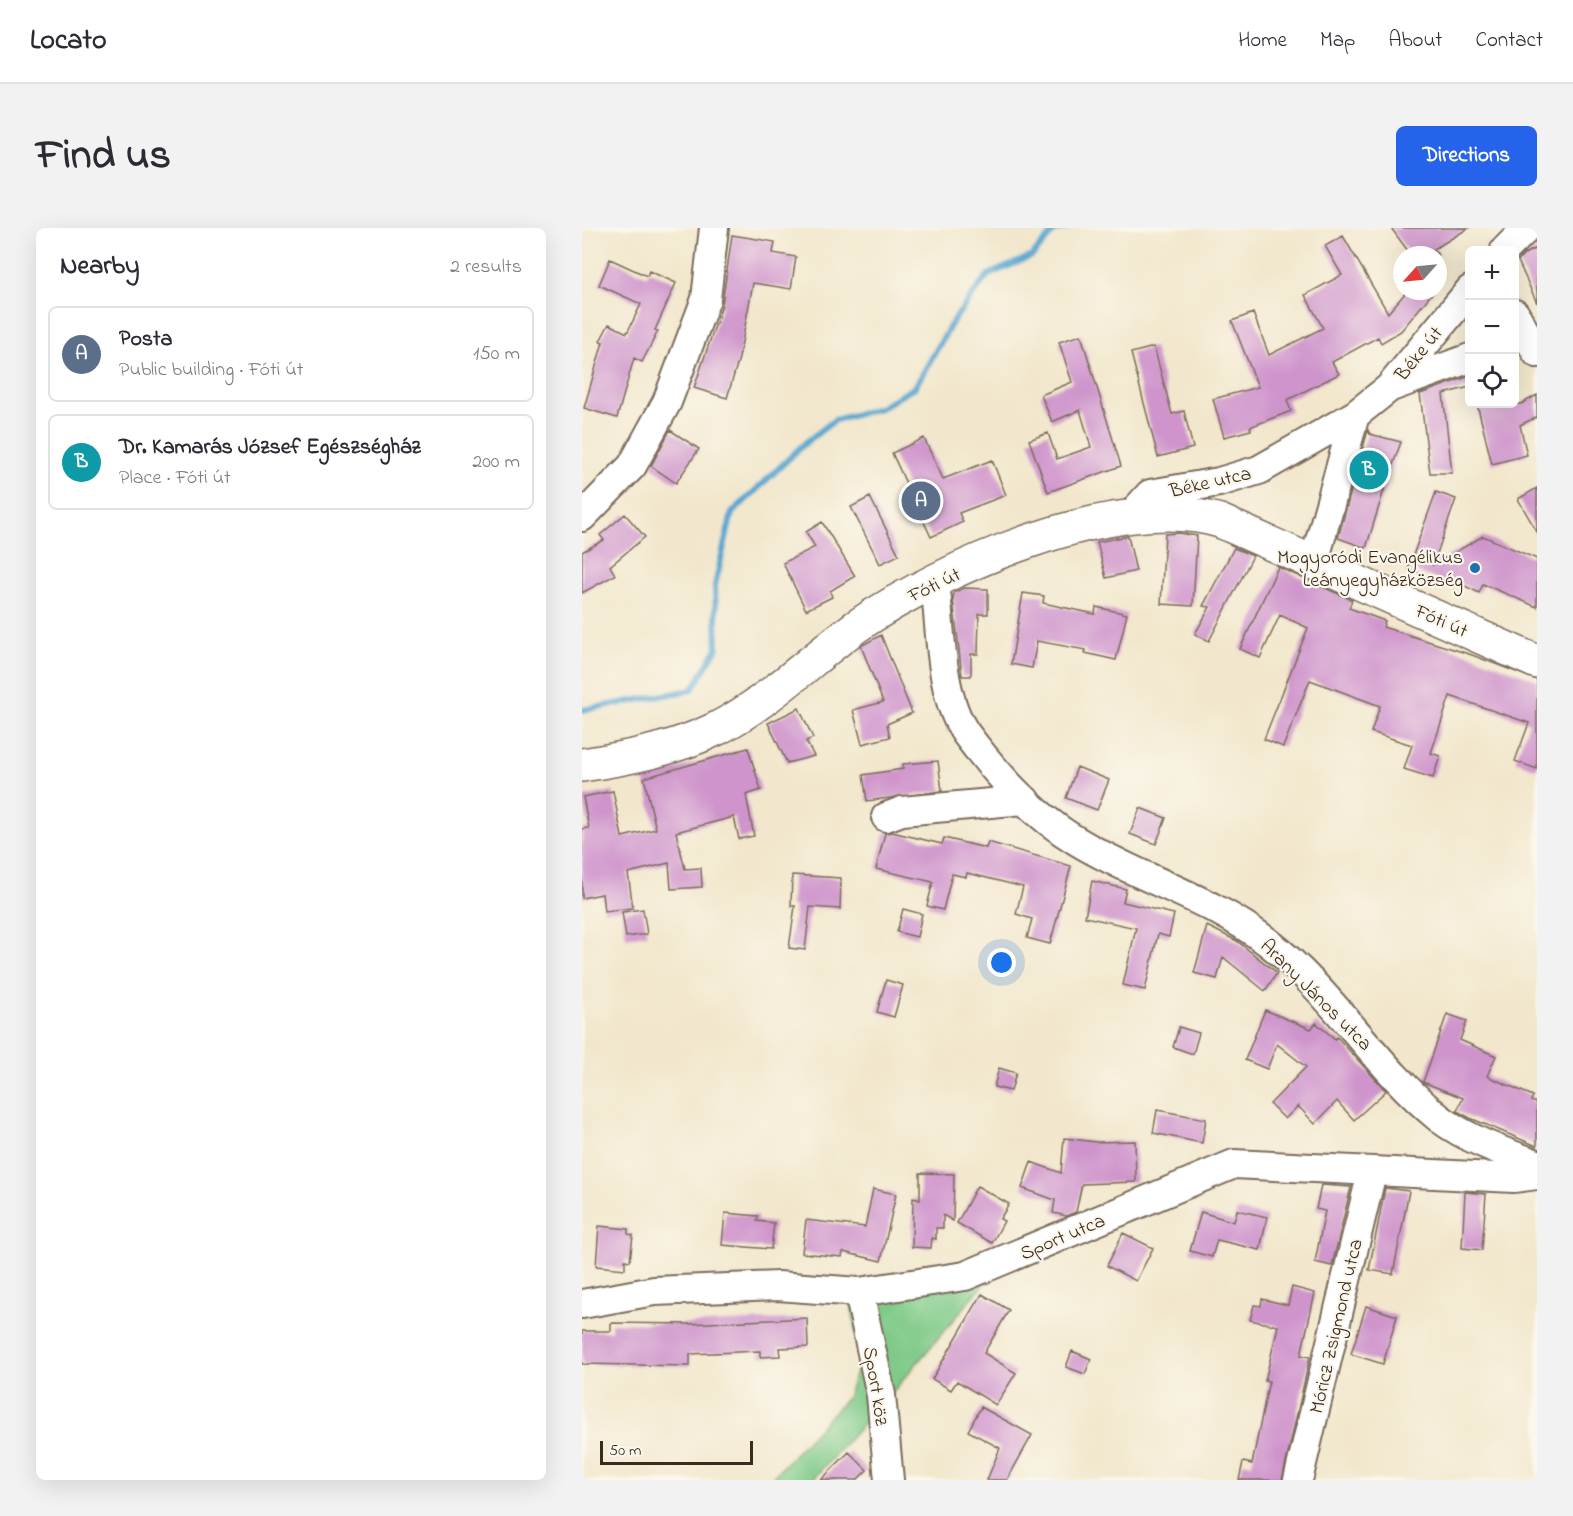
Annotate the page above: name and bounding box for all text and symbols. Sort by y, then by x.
text: Locato [30,21,106,62]
text: Home [1238,26,1287,56]
text: Map [1320,26,1355,56]
text: About [1388,26,1442,56]
text: Contact [1475,26,1543,56]
text: Find us [36,126,171,187]
button: Directions [1396,126,1537,186]
north arrow [1393,246,1447,300]
map controls [1465,246,1519,408]
button: + [1465,246,1519,300]
text: Nearby [60,248,139,286]
text: 2 results [450,253,522,282]
button: − [1465,300,1519,354]
street label: Béke út [1388,321,1451,389]
text: Posta [119,324,172,356]
text: A [75,340,88,369]
text: 150 m [473,340,520,369]
button: locate [1465,354,1519,408]
text: Public building · Fóti út [119,356,303,385]
text: Dr. Kamarás József Egészségház [119,432,421,464]
text: B [75,448,88,477]
text: 200 m [472,448,520,477]
pin: B [1350,448,1388,492]
street label: Béke utca [1166,460,1254,507]
text: Place · Fóti út [119,464,231,493]
pin: A [902,478,940,524]
place label: Mogyoródi Evangélikus Leányegyházközség [1277,544,1463,597]
street label: Fóti út [903,561,966,612]
marker: Mogyoródi Evangélikus Leányegyházközség [1468,561,1482,575]
street label: Fóti út [1409,597,1472,647]
street label: Arany János utca [1253,933,1378,1058]
your location [987,948,1016,977]
street label: Sport utca [1016,1207,1110,1269]
street label: Móricz Zsigmond utca [1303,1236,1373,1417]
street label: Sport köz [854,1345,895,1429]
scale bar [600,1438,753,1466]
text: 50 m [609,1439,641,1463]

